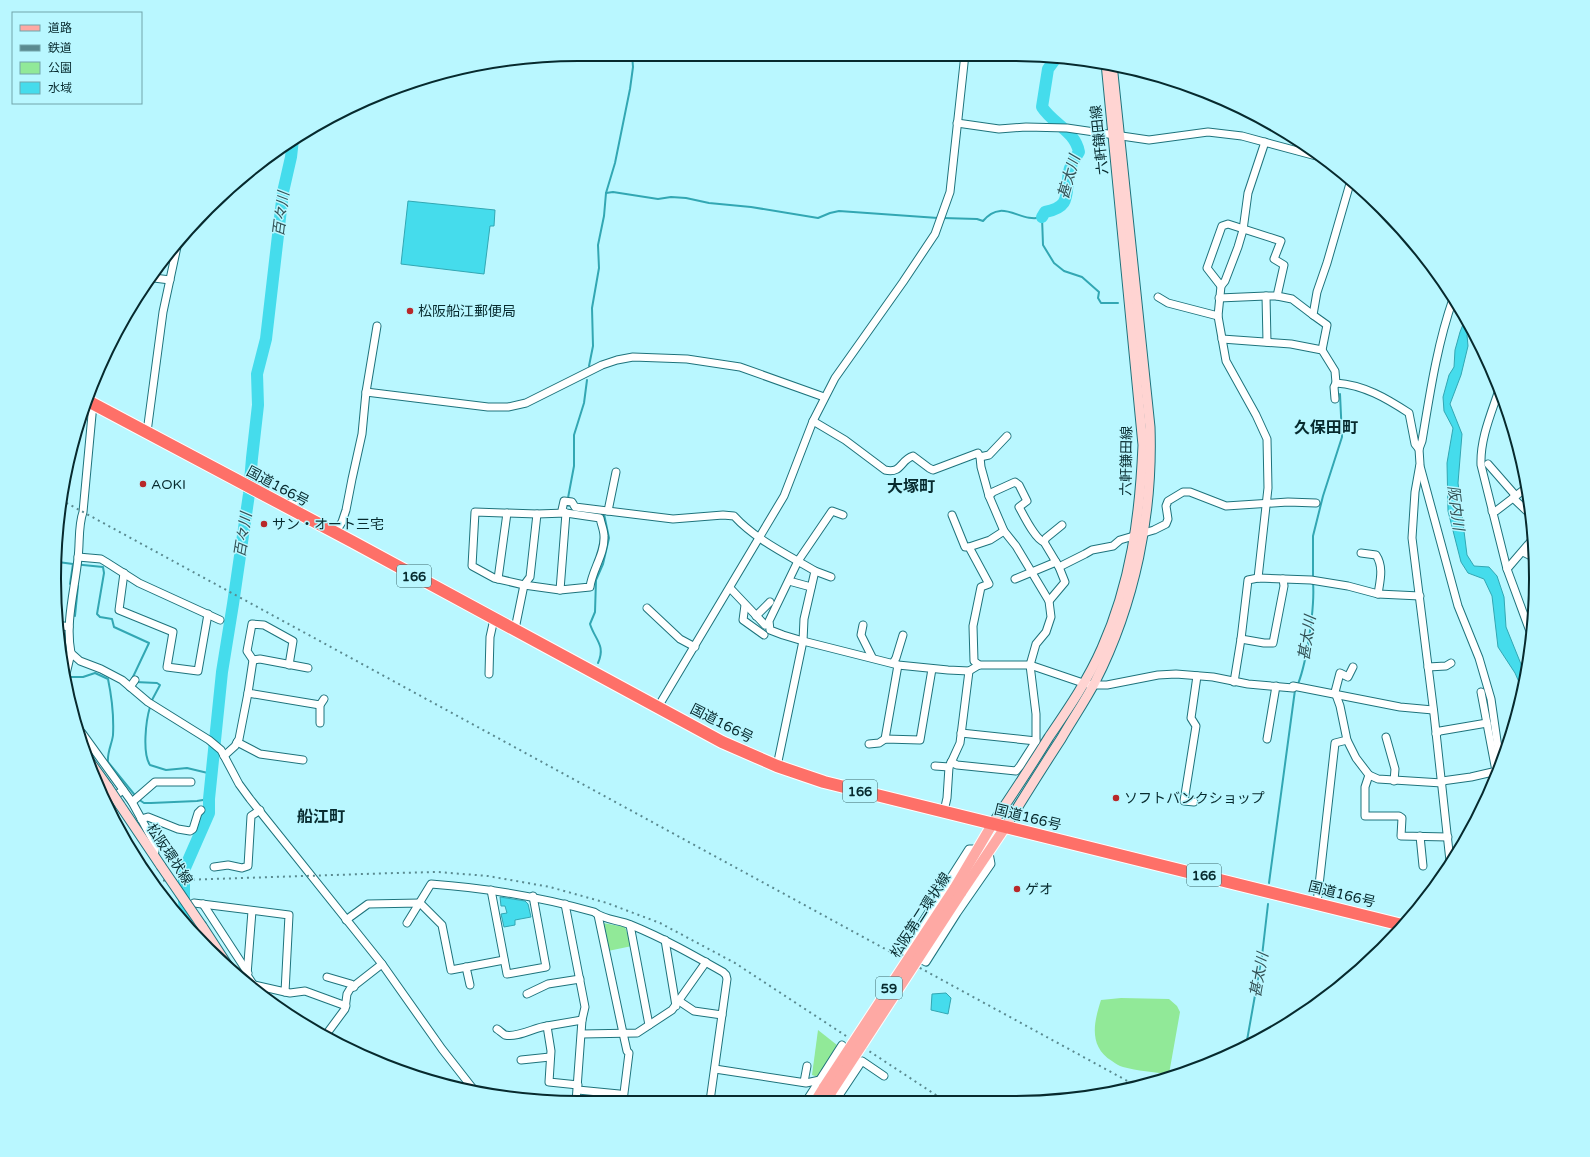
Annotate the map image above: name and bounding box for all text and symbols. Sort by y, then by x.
legend [12,12,142,104]
text: 道路 [48,21,72,35]
text: 鉄道 [48,41,72,55]
text: 公園 [48,61,72,75]
text: 水域 [48,81,72,95]
street label: 六軒鎌田線 [1087,104,1112,176]
water label: 甚太川 [1054,151,1084,201]
water label: 百々川 [269,189,293,237]
place label: 松阪船江郵便局 [418,303,516,320]
marker: 松阪船江郵便局 [405,306,415,316]
district label: 久保田町 [1294,418,1358,438]
street label: 六軒鎌田線 [1117,426,1136,496]
street label: 国道166号 [244,463,312,510]
place label: AOKI [151,476,186,493]
district label: 大塚町 [887,477,935,497]
marker: AOKI [138,479,148,489]
water label: 阪内川 [1444,485,1468,533]
water label: 百々川 [231,509,256,559]
place label: サン・オート三宅 [272,516,384,533]
marker: サン・オート三宅 [259,519,269,529]
road number: 166 [397,565,431,587]
water label: 甚太川 [1295,612,1320,662]
street label: 国道166号 [687,700,756,747]
road number: 166 [843,780,877,802]
place label: ソフトバンクショップ [1124,790,1265,807]
marker: ソフトバンクショップ [1111,793,1121,803]
street label: 国道166号 [993,801,1063,834]
district label: 船江町 [297,807,345,827]
street label: 松阪環状線 [143,821,196,888]
road number: 166 [1187,864,1221,886]
street label: 松阪第二環状線 [887,870,954,961]
street label: 国道166号 [1307,878,1377,911]
place label: ゲオ [1025,881,1053,898]
marker: ゲオ [1012,884,1022,894]
water label: 甚太川 [1246,949,1272,999]
road number: 59 [876,977,902,999]

